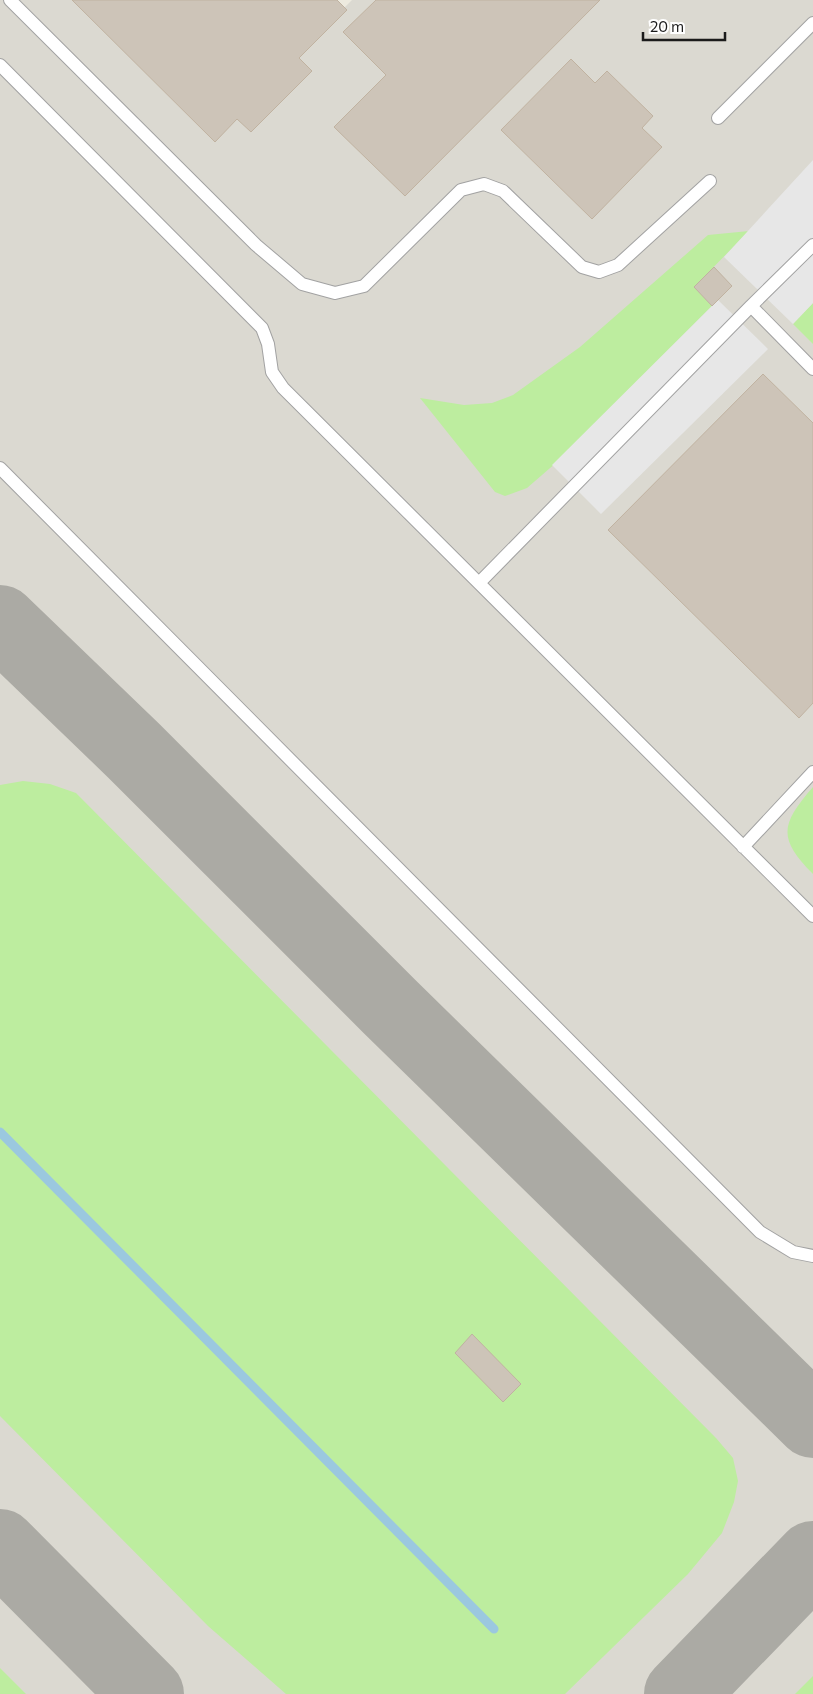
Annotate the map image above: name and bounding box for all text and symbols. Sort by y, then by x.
scale bar [643,10,726,42]
text: 20 m [650,17,684,35]

